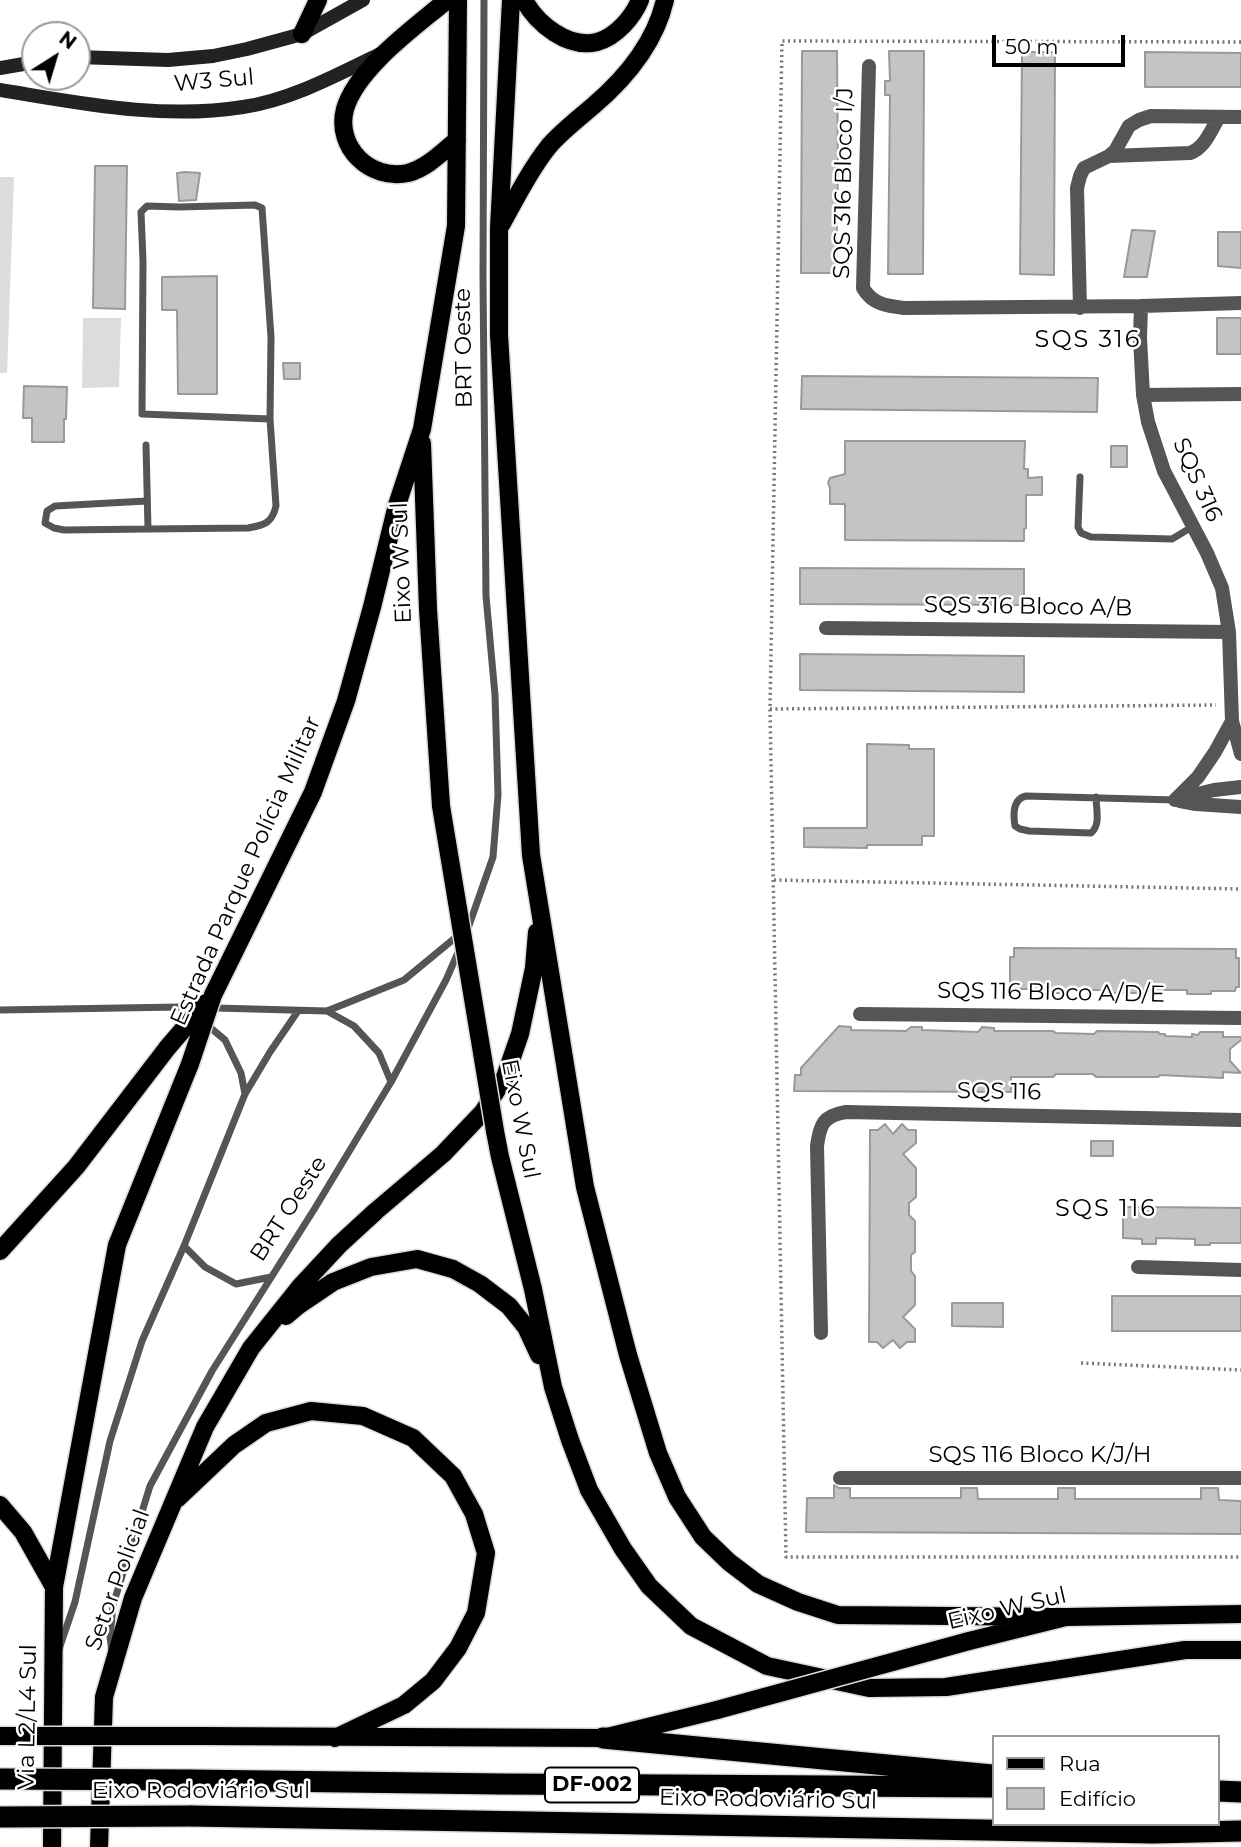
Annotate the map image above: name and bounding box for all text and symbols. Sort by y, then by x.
north arrow [21,21,91,91]
scale bar [996,21,1129,65]
text: N [55,27,81,54]
text: 50 m [1005,34,1059,59]
street label: W3 Sul [173,64,255,98]
street label: SQS 316 Bloco I/J [829,87,859,279]
street label: BRT Oeste [449,288,479,408]
district label: SQS 316 [1035,326,1141,354]
street label: SQS 316 [1166,434,1228,526]
street label: Eixo W Sul [386,502,418,624]
street label: SQS 316 Bloco A/B [924,591,1132,623]
street label: Estrada Parque Polícia Militar [165,712,327,1030]
street label: SQS 116 Bloco A/D/E [937,977,1165,1009]
street label: Eixo W Sul [495,1057,545,1181]
street label: SQS 116 [957,1077,1041,1107]
street label: BRT Oeste [245,1151,333,1267]
district label: SQS 116 [1056,1195,1156,1223]
street label: SQS 116 Bloco K/J/H [928,1441,1152,1469]
street label: Setor Policial [80,1506,156,1654]
street label: Eixo W Sul [945,1582,1069,1636]
street label: Via L2/L4 Sul [13,1644,43,1790]
legend [992,1735,1220,1826]
text: Rua [1059,1751,1101,1776]
road number: DF-002 [545,1768,639,1802]
street label: Eixo Rodoviário Sul [92,1777,310,1805]
street label: Eixo Rodoviário Sul [659,1784,877,1816]
text: Edifício [1059,1786,1136,1811]

